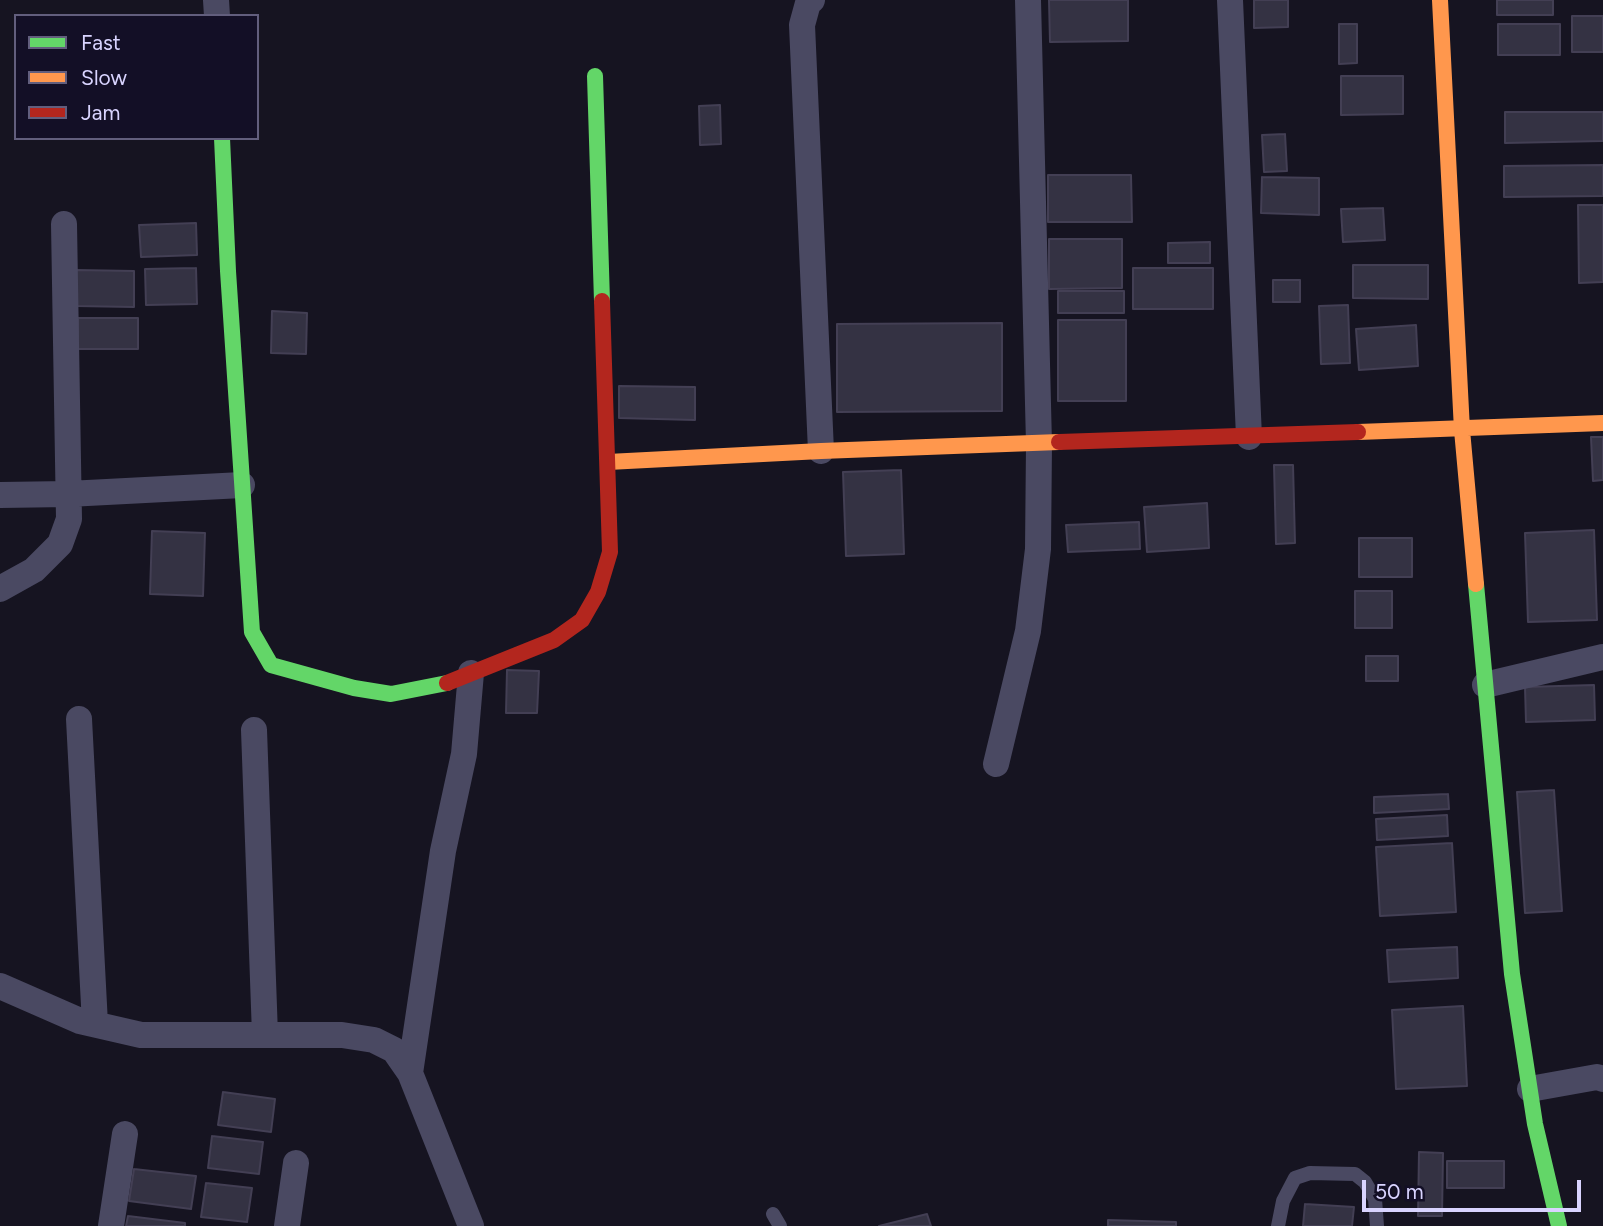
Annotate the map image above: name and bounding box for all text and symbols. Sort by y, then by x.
legend [14,14,259,140]
text: Fast [81,30,121,55]
text: Slow [81,65,127,90]
text: Jam [81,100,120,125]
scale bar [1365,1166,1584,1210]
text: 50 m [1375,1179,1424,1204]

